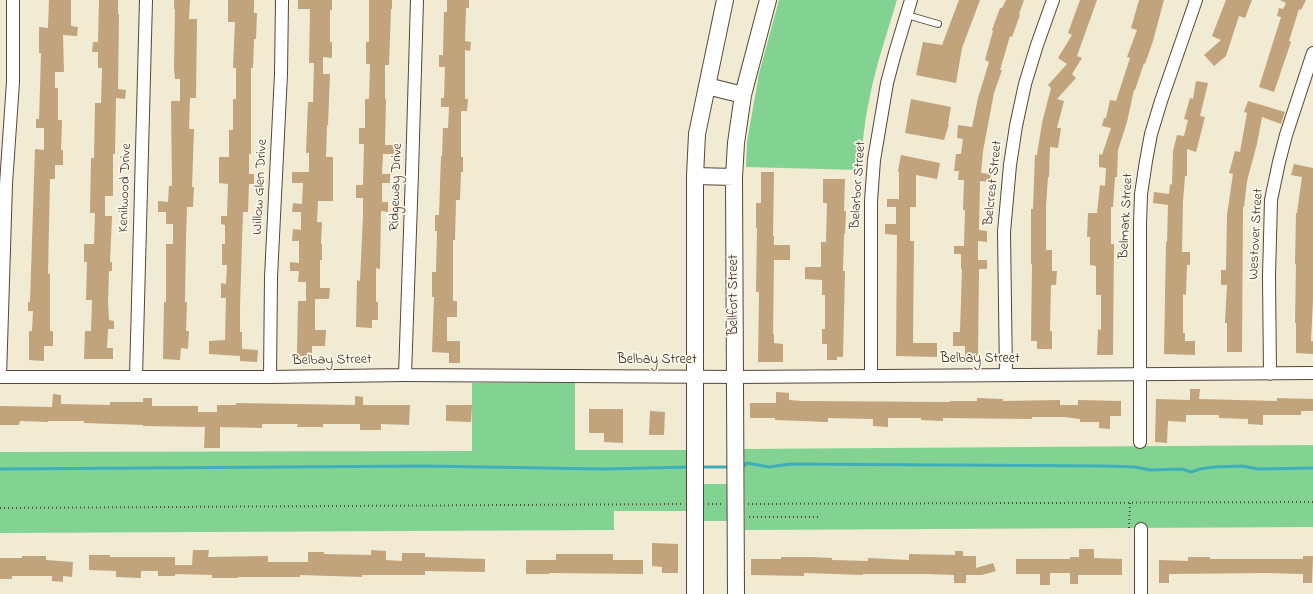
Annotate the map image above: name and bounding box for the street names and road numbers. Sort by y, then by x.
street label: Willow Glen Drive [250,139,272,235]
street label: Belcrest Street [981,140,1007,226]
street label: Belarbor Street [848,141,870,229]
street label: Kenilwood Drive [116,143,136,233]
street label: Ridgeway Drive [387,143,407,231]
street label: Belmark Street [1116,173,1138,259]
street label: Westover Street [1246,188,1268,280]
street label: Bellfort Street [727,254,743,336]
street label: Belbay Street [292,352,372,370]
street label: Belbay Street [940,352,1020,368]
street label: Belbay Street [617,353,697,369]

